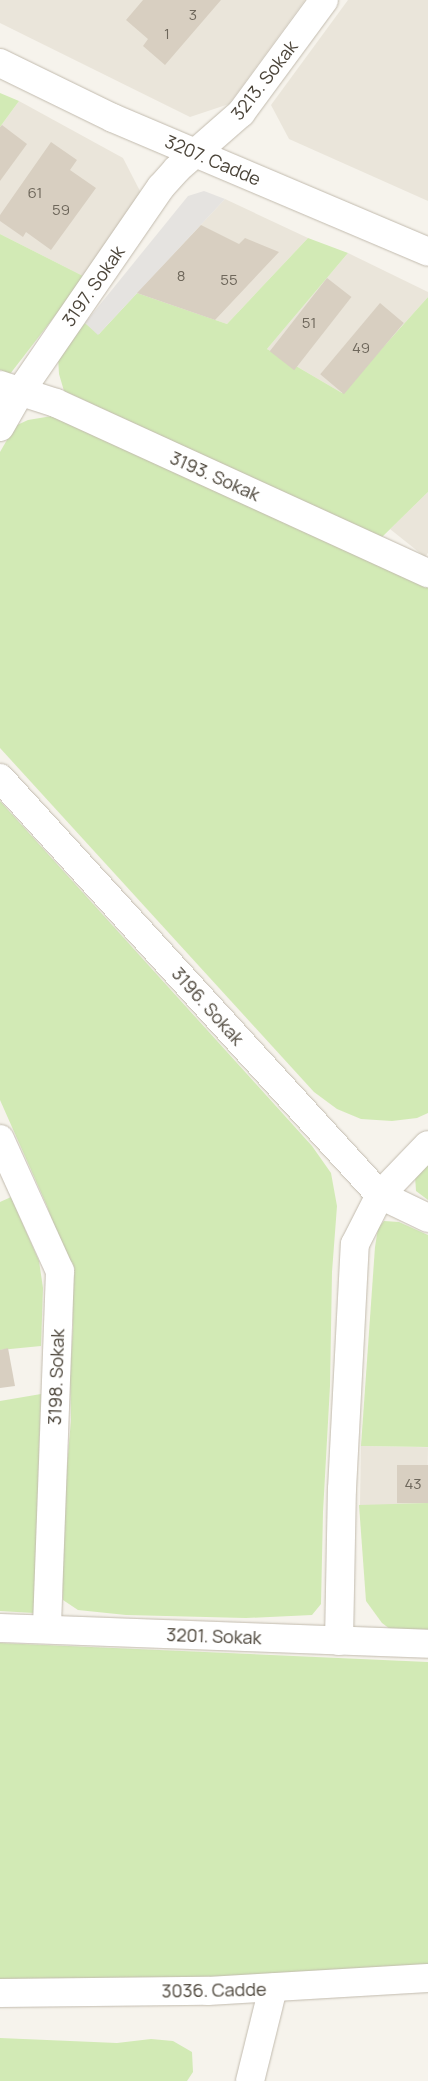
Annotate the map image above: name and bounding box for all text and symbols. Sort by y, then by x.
house number: 3 [189,6,197,24]
house number: 1 [164,25,170,43]
street label: 3213. Sokak [226,36,302,124]
street label: 3207. Cadde [162,130,264,190]
house number: 61 [28,184,42,202]
house number: 59 [52,201,70,219]
street label: 3197. Sokak [57,242,129,330]
house number: 8 [177,267,185,285]
house number: 55 [220,271,238,289]
house number: 51 [302,314,316,332]
house number: 49 [352,339,370,357]
street label: 3193. Sokak [167,447,263,505]
street label: 3196. Sokak [167,963,249,1049]
street label: 3198. Sokak [44,1328,68,1426]
house number: 43 [404,1475,422,1493]
street label: 3201. Sokak [166,1624,262,1648]
street label: 3036. Cadde [161,1978,267,2002]

